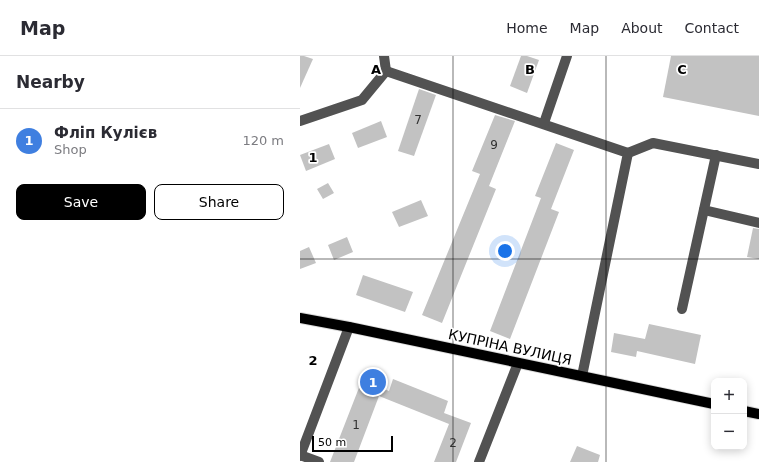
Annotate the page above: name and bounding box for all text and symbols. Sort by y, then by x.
text: Map [20,17,65,39]
text: Home [506,20,548,36]
text: Map [570,20,599,36]
text: About [621,20,663,36]
text: Contact [685,20,739,36]
text: A [371,62,381,77]
text: B [525,62,535,77]
text: C [677,62,687,77]
text: Nearby [16,72,85,92]
house number: 7 [414,113,422,127]
text: Фліп Кулієв [54,124,157,142]
text: 1 [24,133,34,148]
text: 120 m [242,133,284,148]
house number: 9 [490,138,498,152]
text: Shop [54,142,87,157]
text: 1 [308,150,318,165]
button: Save [16,184,146,220]
button: Share [154,184,284,220]
your location [495,241,515,261]
street label: КУПРІНА ВУЛИЦЯ [447,326,573,368]
text: 2 [308,353,318,368]
pin: 1 [360,367,386,397]
map controls [711,378,747,450]
button: + [711,378,747,414]
button: − [711,414,747,450]
house number: 1 [352,418,360,432]
scale bar [312,434,393,453]
text: 50 m [318,436,346,449]
house number: 2 [449,436,457,450]

